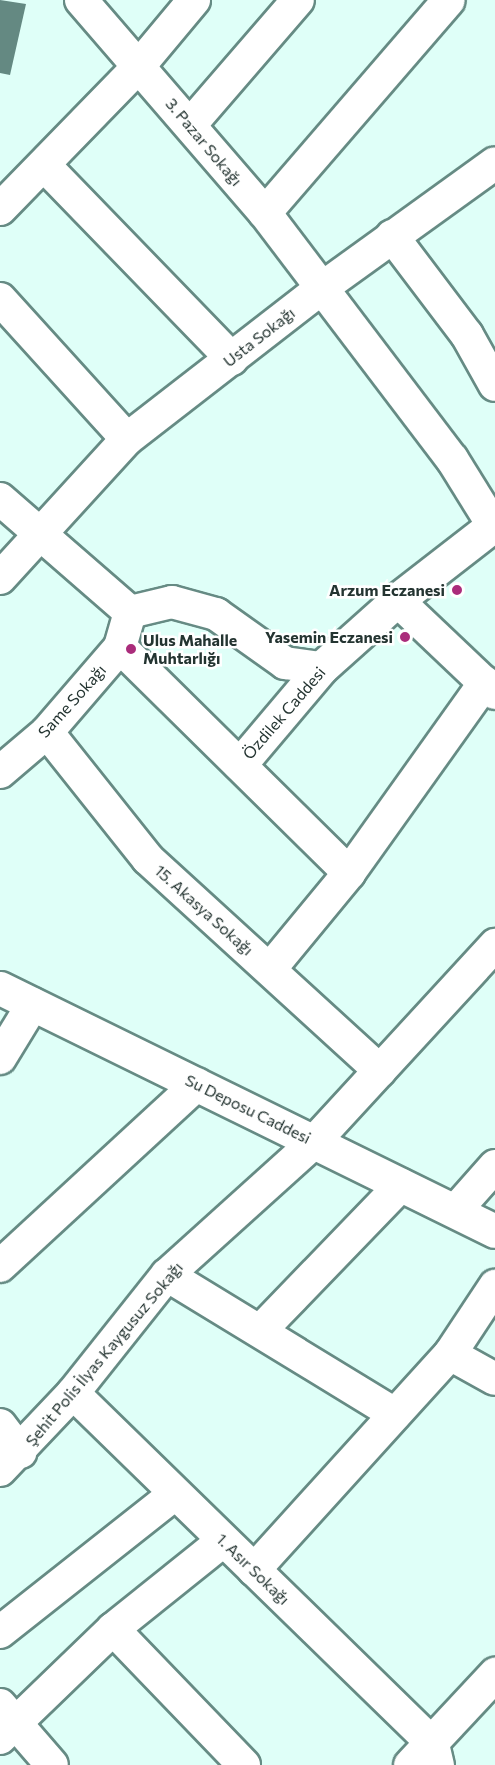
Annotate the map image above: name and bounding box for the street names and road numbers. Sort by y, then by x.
street label: 3. Pazar Sokağı [162,94,246,190]
street label: Usta Sokağı [219,303,299,371]
street label: Same Sokağı [34,660,110,742]
street label: Özdilek Caddesi [239,663,329,763]
street label: 15. Akasya Sokağı [151,861,257,959]
street label: Su Deposu Caddesi [182,1070,314,1148]
street label: Şehit Polis İlyas Kaygusuz Sokağı [21,1258,187,1450]
street label: 1. Asır Sokağı [212,1529,294,1609]

